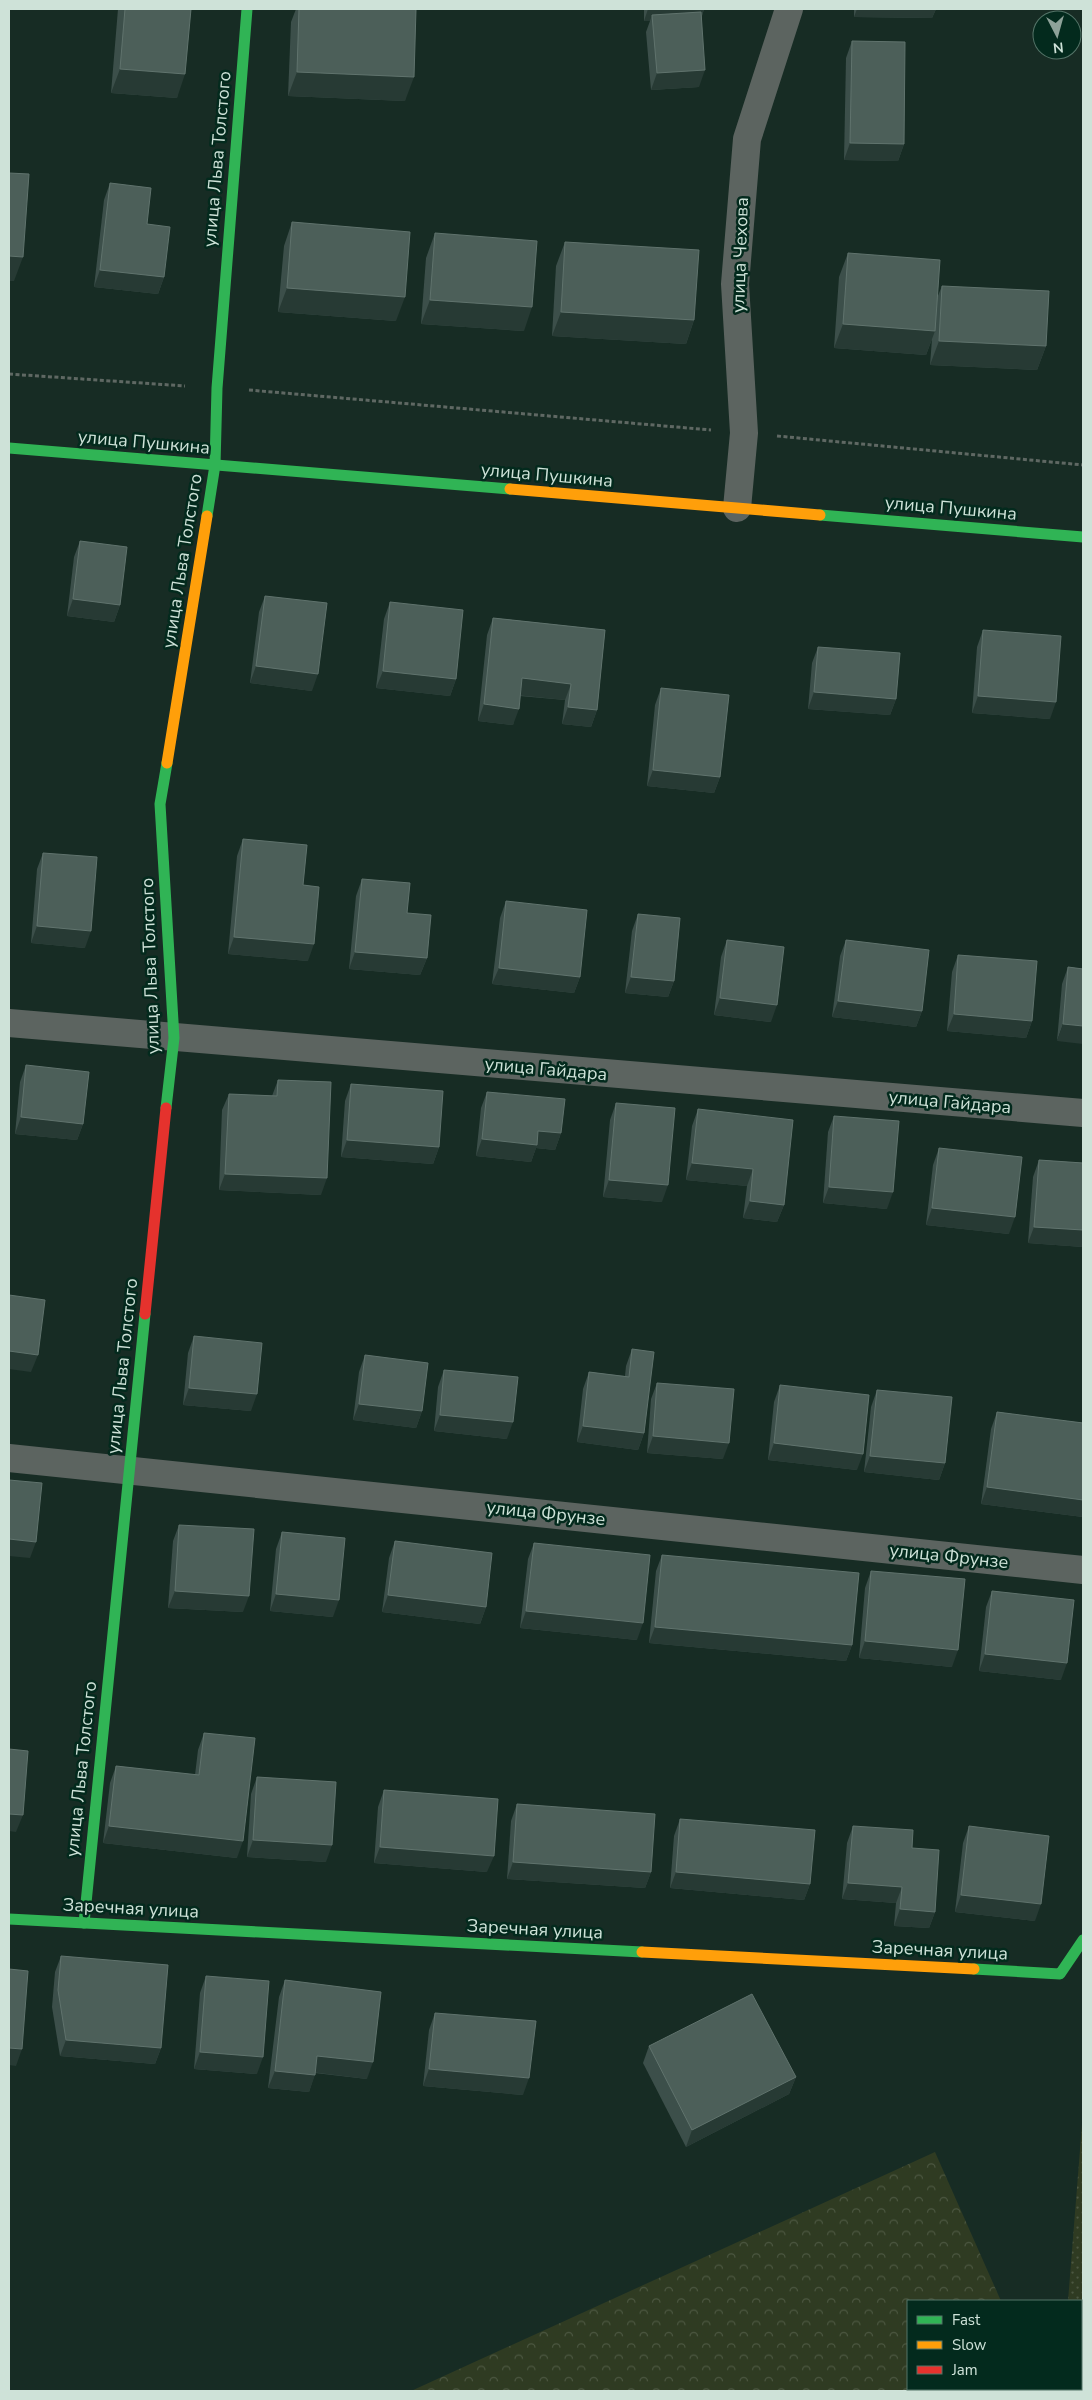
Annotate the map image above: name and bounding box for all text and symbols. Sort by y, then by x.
north arrow [1032,10,1082,60]
text: N [1052,37,1065,57]
street label: улица Льва Толстого [197,70,237,248]
street label: улица Чехова [726,197,754,313]
street label: улица Пушкина [77,424,211,460]
street label: улица Пушкина [480,457,614,493]
street label: улица Льва Толстого [156,472,208,650]
street label: улица Пушкина [884,490,1018,526]
street label: улица Льва Толстого [135,877,165,1055]
street label: улица Гайдара [484,1052,608,1086]
street label: улица Гайдара [888,1085,1012,1119]
street label: улица Льва Толстого [101,1277,143,1455]
street label: улица Фрунзе [485,1495,607,1531]
street label: улица Фрунзе [888,1538,1010,1574]
street label: улица Льва Толстого [60,1680,102,1858]
street label: Заречная улица [62,1892,200,1924]
street label: Заречная улица [466,1913,604,1945]
street label: Заречная улица [871,1934,1009,1966]
legend [907,2300,1082,2390]
text: Fast [952,2310,981,2330]
text: Slow [952,2335,987,2355]
text: Jam [951,2360,978,2380]

